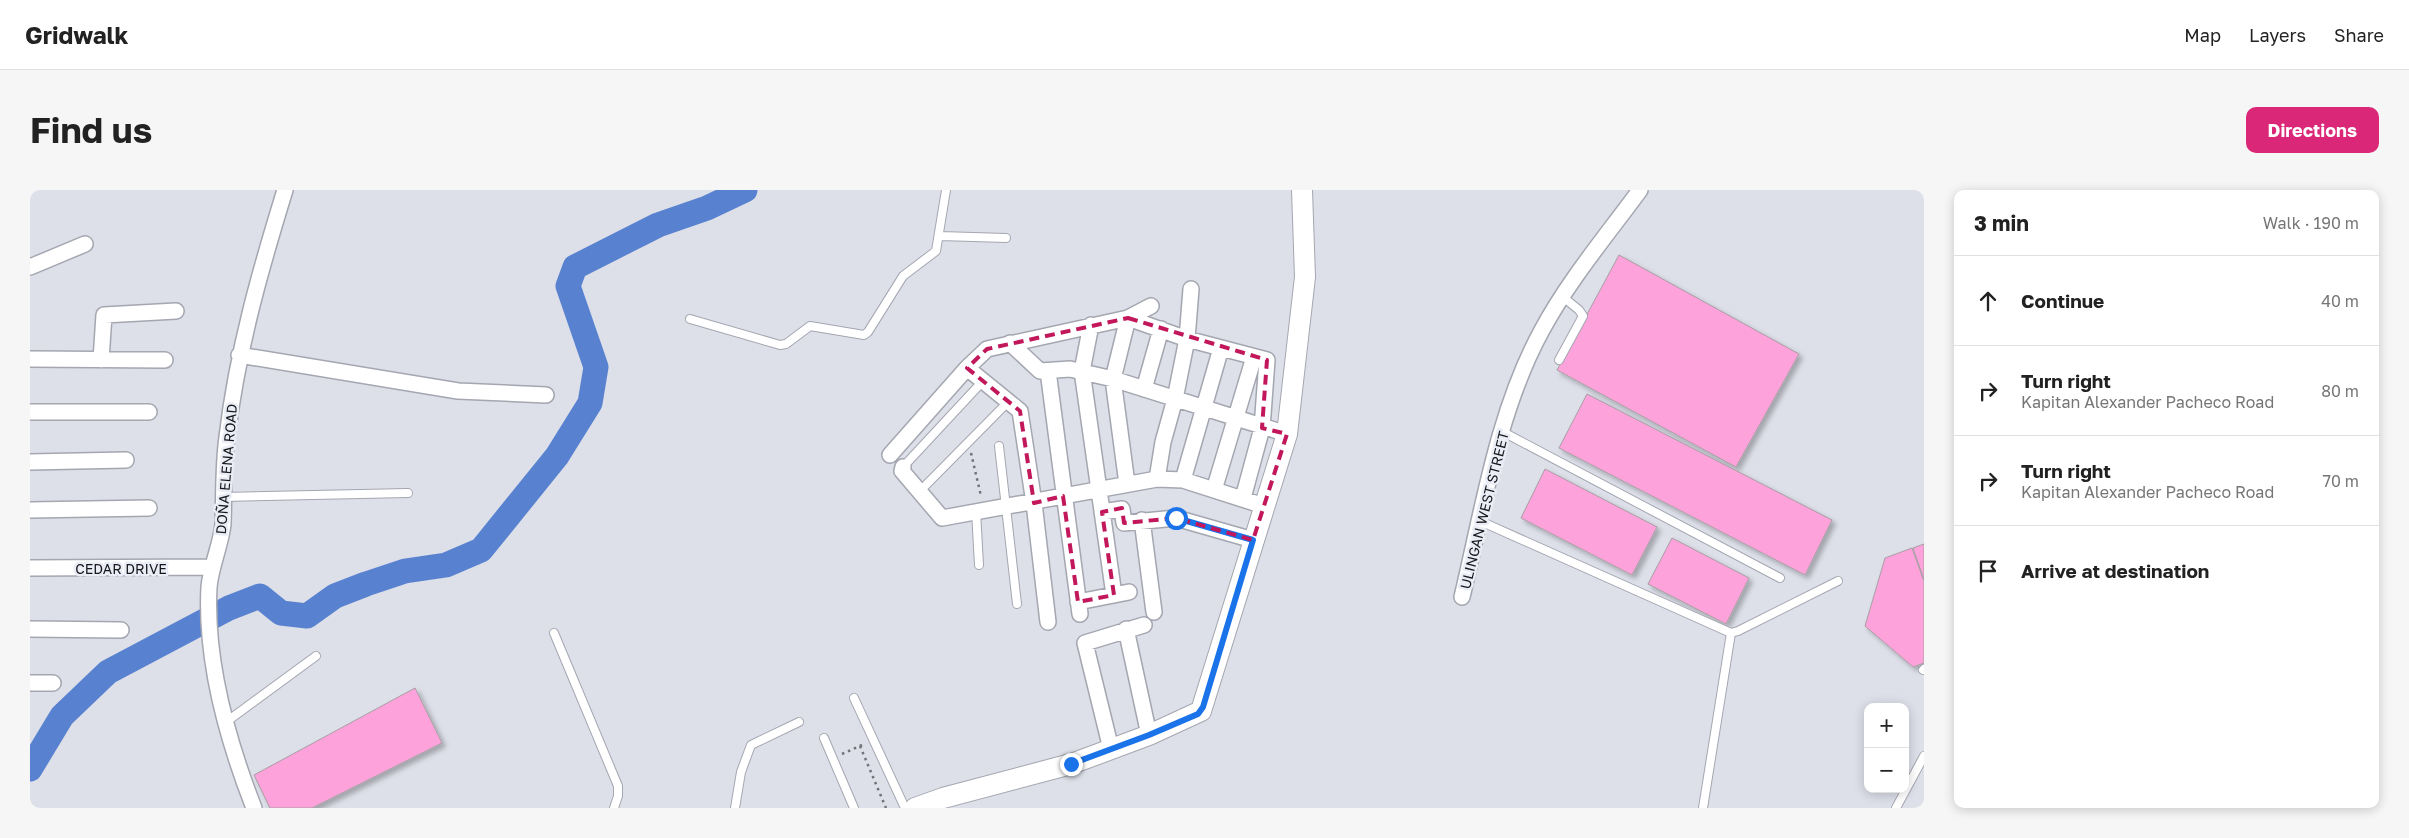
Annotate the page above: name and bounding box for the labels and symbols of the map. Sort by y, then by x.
street label: DOÑA ELENA ROAD [212,403,240,535]
street label: ULINGAN WEST STREET [1456,429,1512,591]
route start [1165,507,1188,530]
street label: CEDAR DRIVE [75,560,167,577]
route end [1060,753,1083,776]

